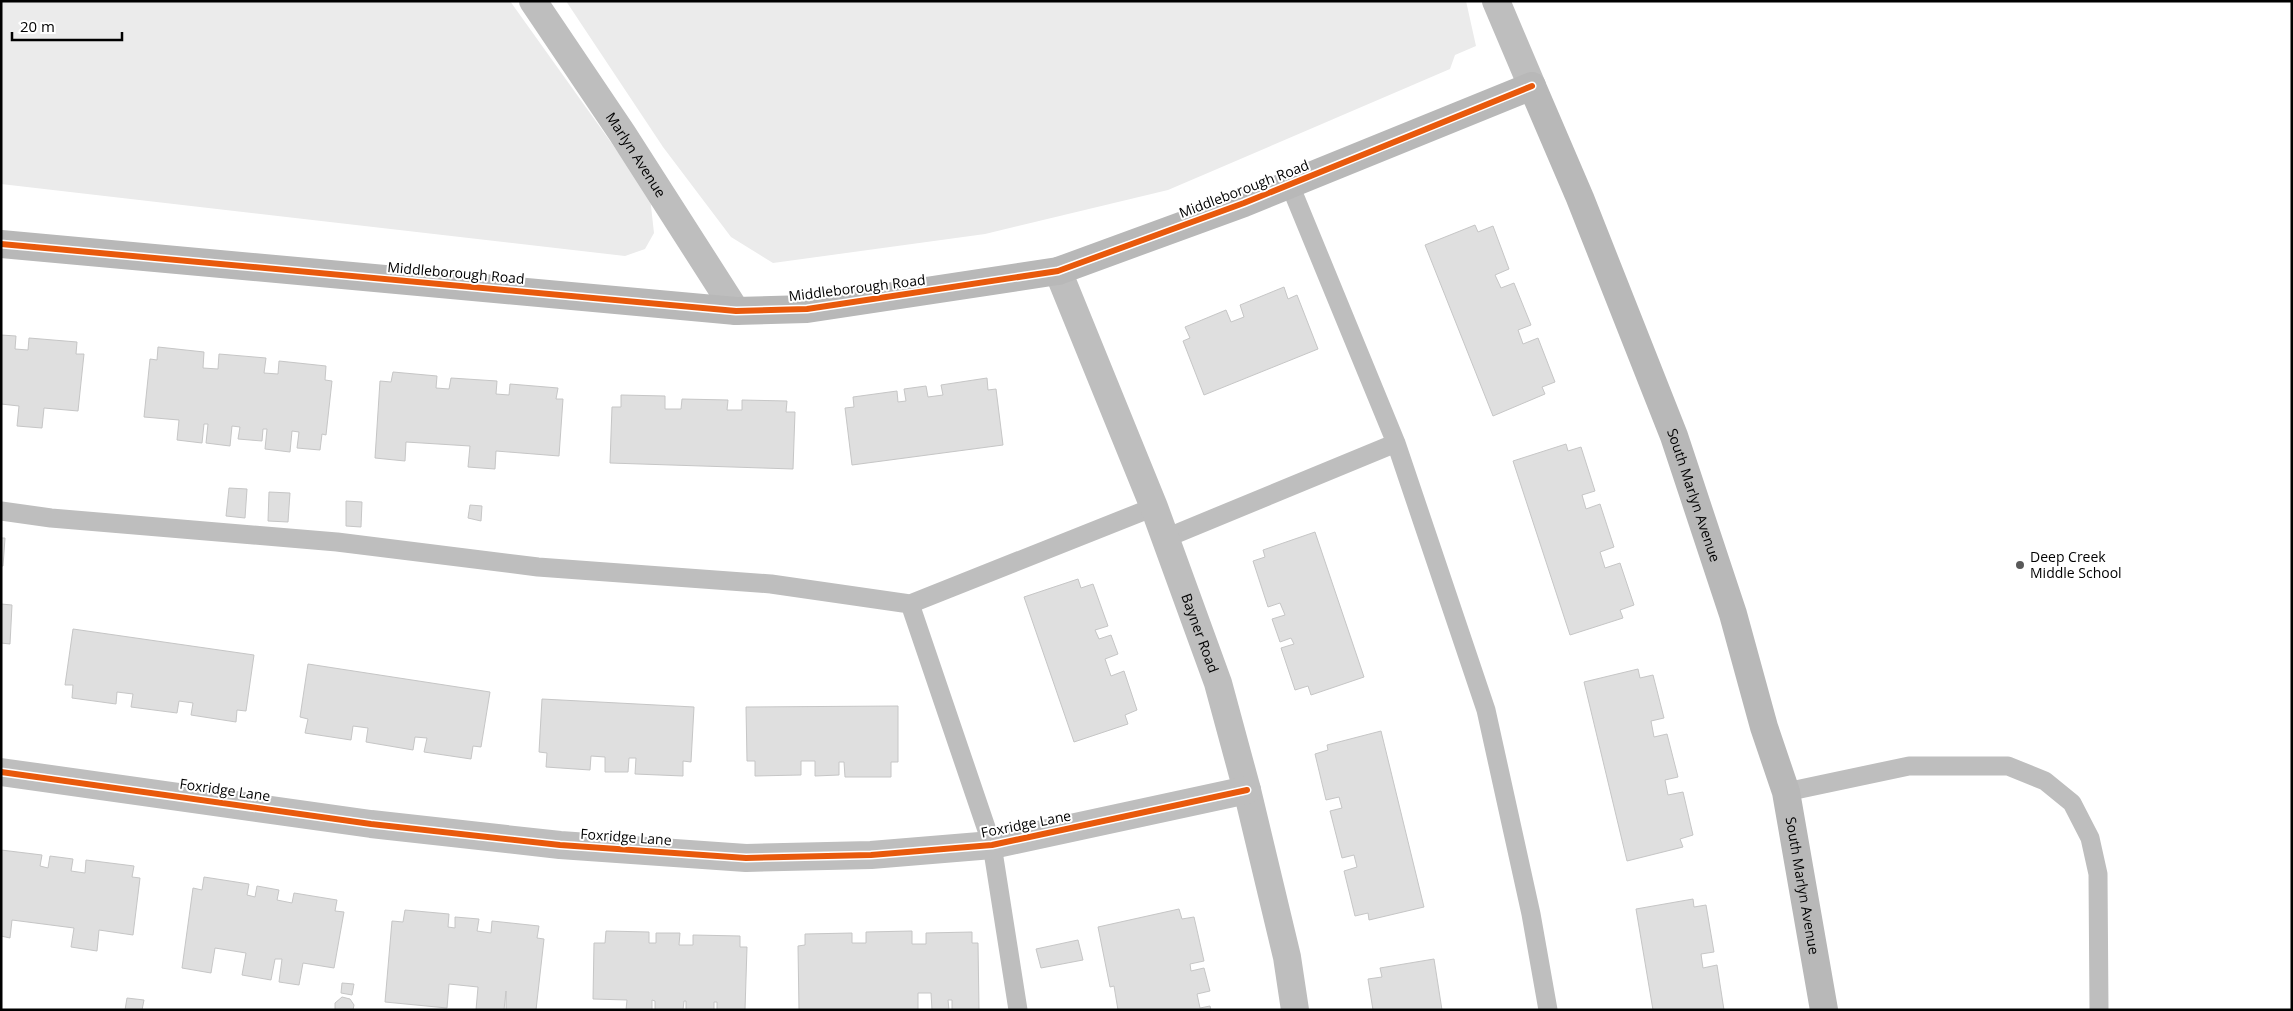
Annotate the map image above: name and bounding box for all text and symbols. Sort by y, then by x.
scale bar [12,10,122,42]
text: 20 m [20,16,55,36]
street label: Marlyn Avenue [602,108,671,201]
street label: Middleborough Road [1176,155,1311,222]
street label: Middleborough Road [387,257,525,288]
street label: Middleborough Road [787,270,926,305]
street label: South Marlyn Avenue [1663,425,1725,564]
place label: Deep Creek Middle School [2030,547,2122,582]
marker: Deep Creek Middle School [2014,559,2026,571]
street label: Bayner Road [1177,591,1223,675]
street label: Foxridge Lane [178,774,272,805]
street label: Foxridge Lane [979,805,1073,842]
street label: South Marlyn Avenue [1781,815,1824,956]
street label: Foxridge Lane [580,824,672,849]

